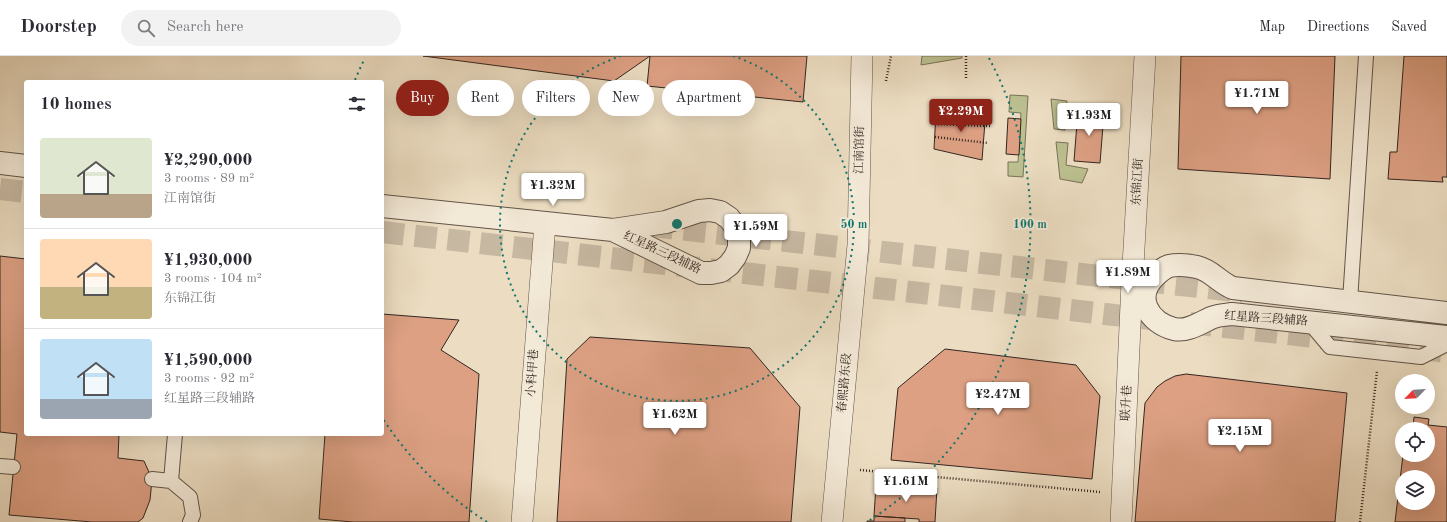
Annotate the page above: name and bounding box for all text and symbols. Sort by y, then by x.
search box [121,10,401,46]
icon: search [135,17,157,39]
text: Doorstep [20,18,97,37]
text: Search here [167,20,244,35]
text: Map [1259,20,1285,34]
text: Directions [1307,20,1369,34]
text: Saved [1391,20,1427,34]
chip: Buy [396,80,449,116]
chip: Rent [457,80,514,116]
chip: Filters [522,80,590,116]
chip: New [598,80,654,116]
chip: Apartment [662,80,755,116]
pin: ¥1.71M [1224,81,1290,115]
text: ¥1.71M [1234,87,1280,100]
icon: filters [346,93,368,115]
text: 10 homes [40,96,112,113]
pin: ¥2.29M [928,99,994,133]
pin: ¥1.93M [1056,103,1122,137]
text: ¥2.29M [938,105,984,118]
text: ¥1.93M [1066,109,1112,122]
street label: 江南馆街 [852,125,866,174]
text: ¥2,290,000 [164,152,252,169]
icon: home [72,154,120,202]
street label: 东锦江街 [1129,157,1145,206]
text: 3 rooms · 89 m² [164,172,254,185]
pin: ¥1.32M [520,173,586,207]
text: ¥1.32M [530,179,576,192]
text: 江南馆街 [164,192,216,205]
pin: ¥1.59M [723,214,789,248]
centre of rings [670,217,684,231]
text: 50 m [841,218,868,231]
text: 100 m [1013,219,1047,231]
text: ¥1.59M [733,220,779,233]
street label: 红星路三段辅路 [621,228,703,276]
text: ¥1,930,000 [164,252,252,269]
icon: home [72,255,120,303]
pin: ¥1.89M [1095,260,1161,294]
text: ¥1.89M [1105,266,1151,279]
text: 3 rooms · 104 m² [164,272,262,285]
text: 东锦江街 [164,292,216,305]
street label: 红星路三段辅路 [1224,308,1308,328]
street label: 小科甲巷 [523,348,541,397]
text: ¥1,590,000 [164,352,252,369]
street label: 春熙路东段 [834,352,854,413]
icon: home [72,355,120,403]
text: 3 rooms · 92 m² [164,372,254,385]
north arrow [1395,374,1435,414]
map controls [1395,374,1435,510]
pin: ¥2.47M [965,382,1031,416]
street label: 联升巷 [1118,385,1134,421]
text: ¥2.47M [975,388,1021,401]
text: 红星路三段辅路 [164,392,255,405]
pin: ¥1.62M [642,402,708,436]
text: ¥1.62M [652,408,698,421]
pin: ¥2.15M [1207,419,1273,453]
button: locate [1395,422,1435,462]
text: ¥2.15M [1217,425,1263,438]
pin: ¥1.61M [873,469,939,503]
button: layers [1395,470,1435,510]
text: ¥1.61M [883,475,929,488]

